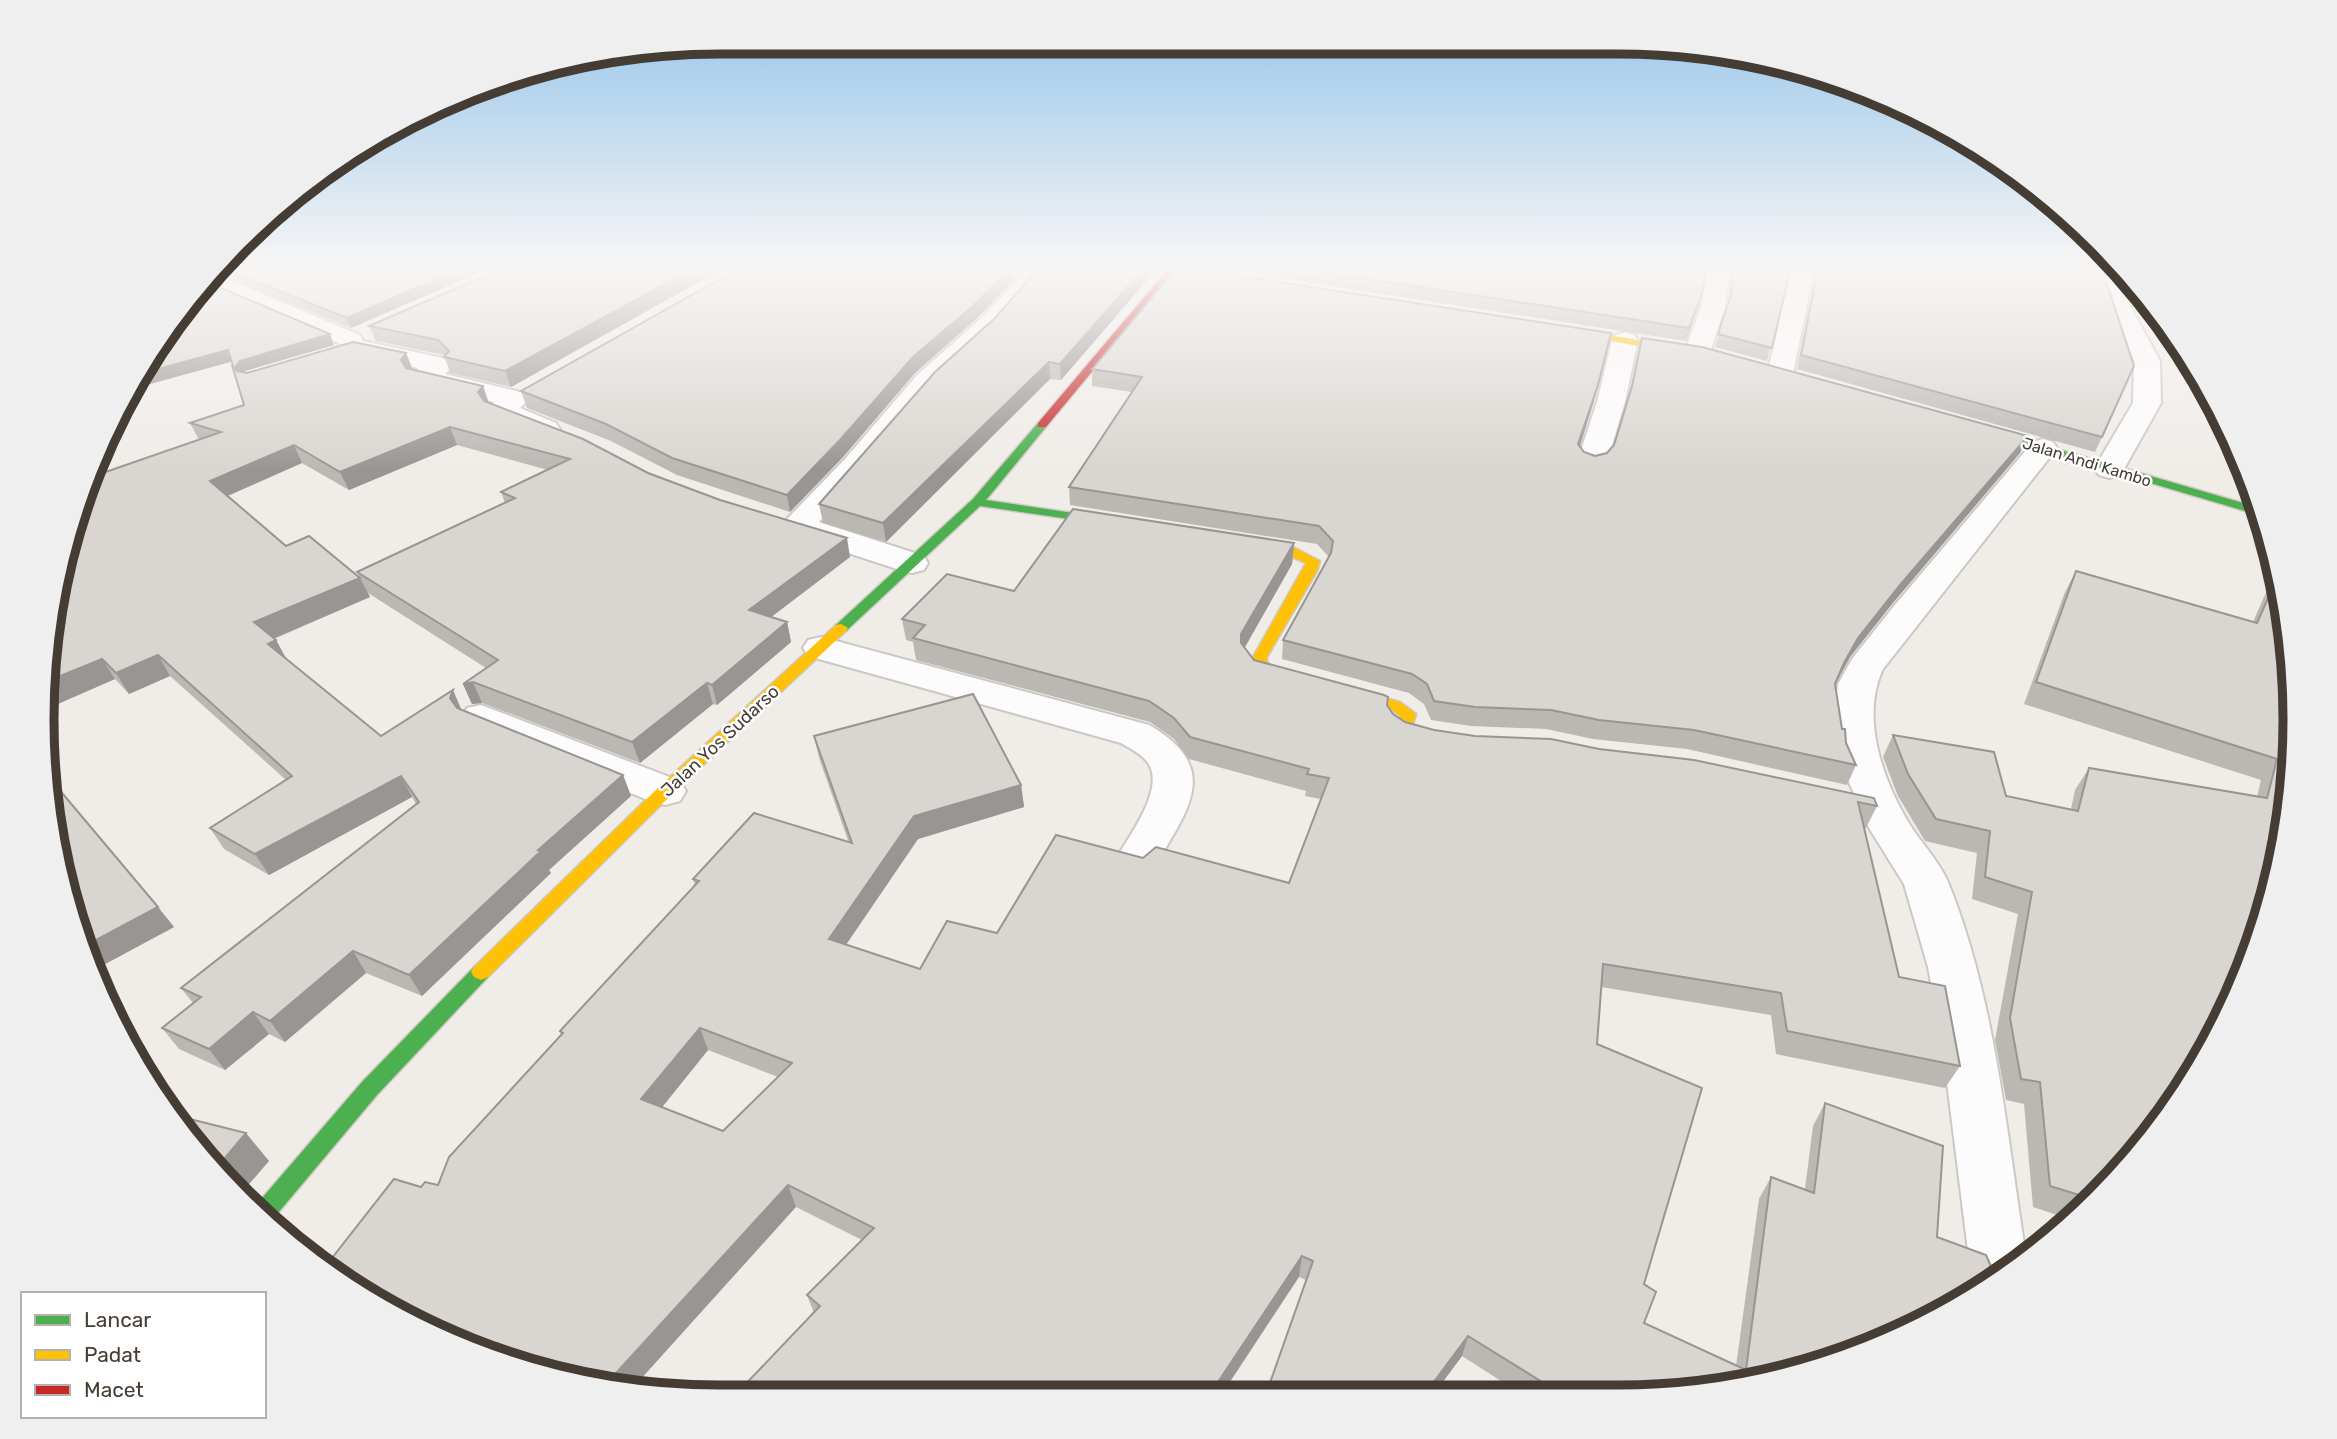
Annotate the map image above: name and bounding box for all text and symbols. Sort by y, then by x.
street label: Jalan Andi Kambo [2020,433,2154,491]
street label: Jalan Yos Sudarso [656,681,784,801]
legend [21,1292,266,1418]
text: Lancar [84,1307,151,1332]
text: Padat [84,1342,141,1367]
text: Macet [84,1377,144,1402]

